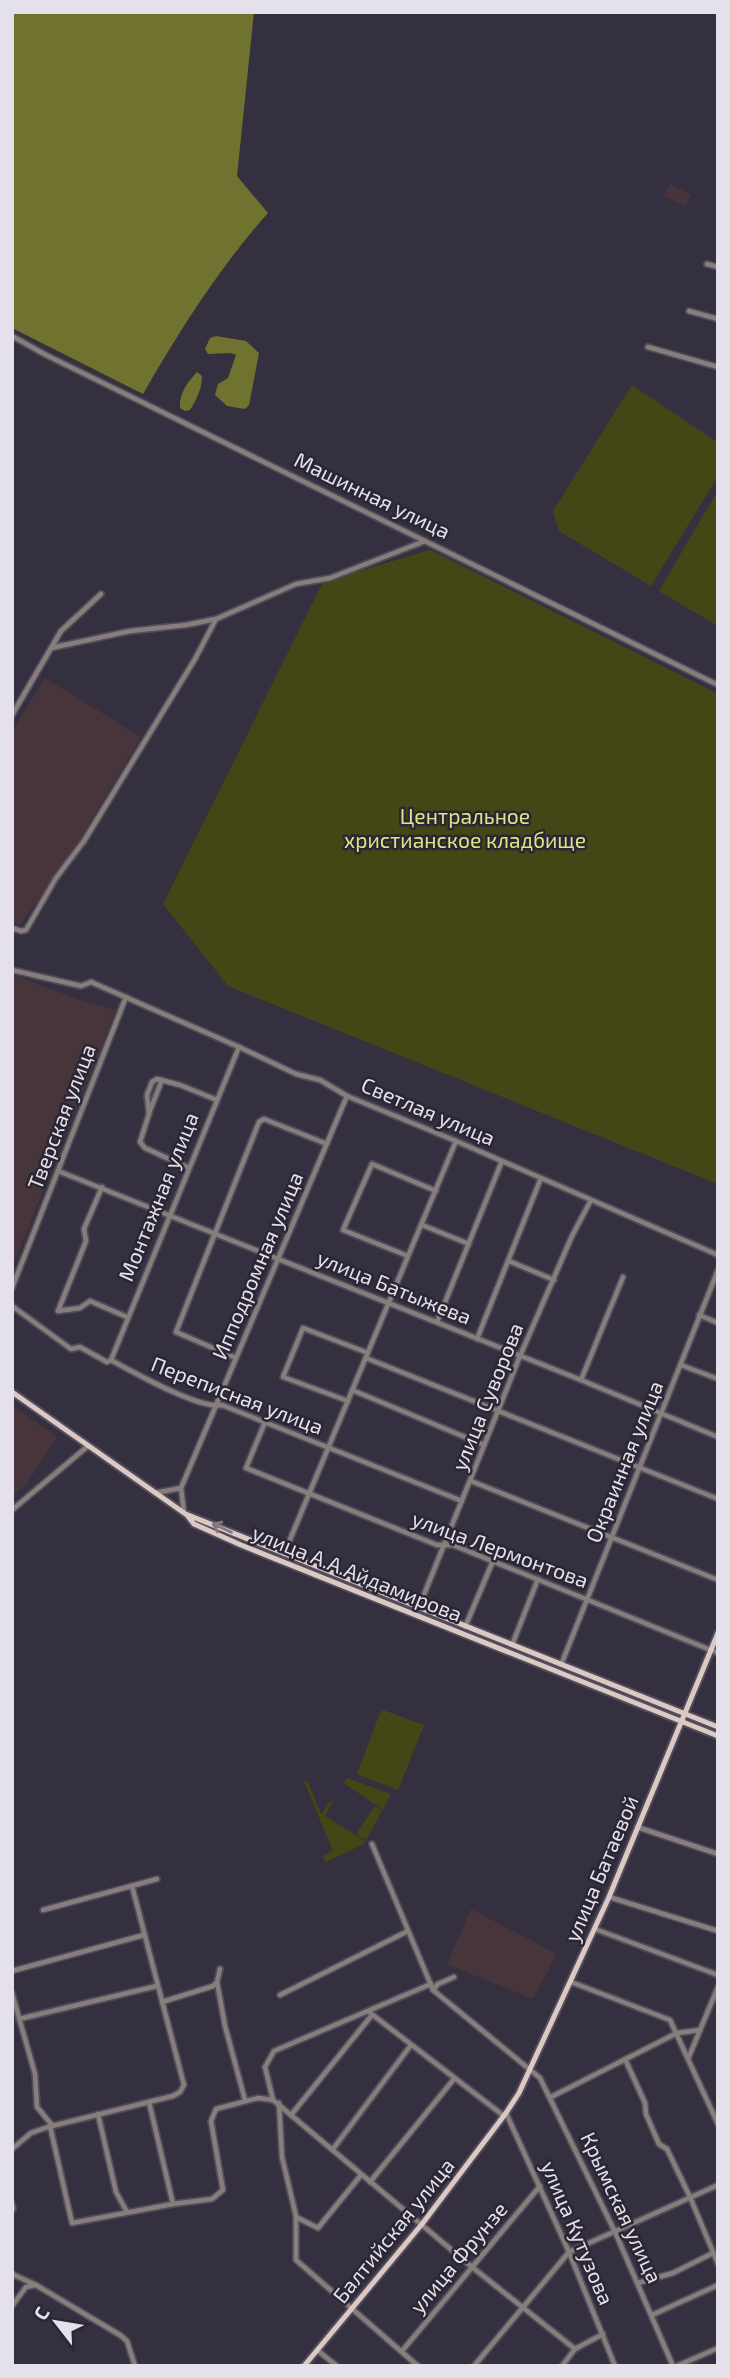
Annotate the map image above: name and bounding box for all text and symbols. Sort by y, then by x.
street label: Машинная улица [290,446,455,544]
park label: Центральное христианское кладбище [344,803,586,852]
street label: Тверская улица [21,1040,101,1193]
street label: Светлая улица [358,1071,499,1151]
street label: Монтажная улица [112,1108,204,1285]
street label: Ипподромная улица [206,1168,308,1363]
street label: улица Батыжева [313,1244,475,1330]
street label: улица Суворова [446,1319,529,1474]
street label: Переписная улица [148,1350,327,1440]
street label: Окраинная улица [580,1377,668,1546]
street label: улица Лермонтова [409,1505,592,1593]
street label: улица А.А.Айдамирова [249,1519,466,1627]
one-way arrow [212,1521,234,1534]
street label: улица Батаевой [559,1791,644,1946]
street label: Крымская улица [576,2128,668,2287]
street label: Балтийская улица [327,2153,460,2308]
street label: улица Кутузова [536,2157,620,2309]
street label: улица Фрунзе [404,2196,513,2319]
north arrow [21,2287,91,2357]
text: С [28,2302,54,2324]

